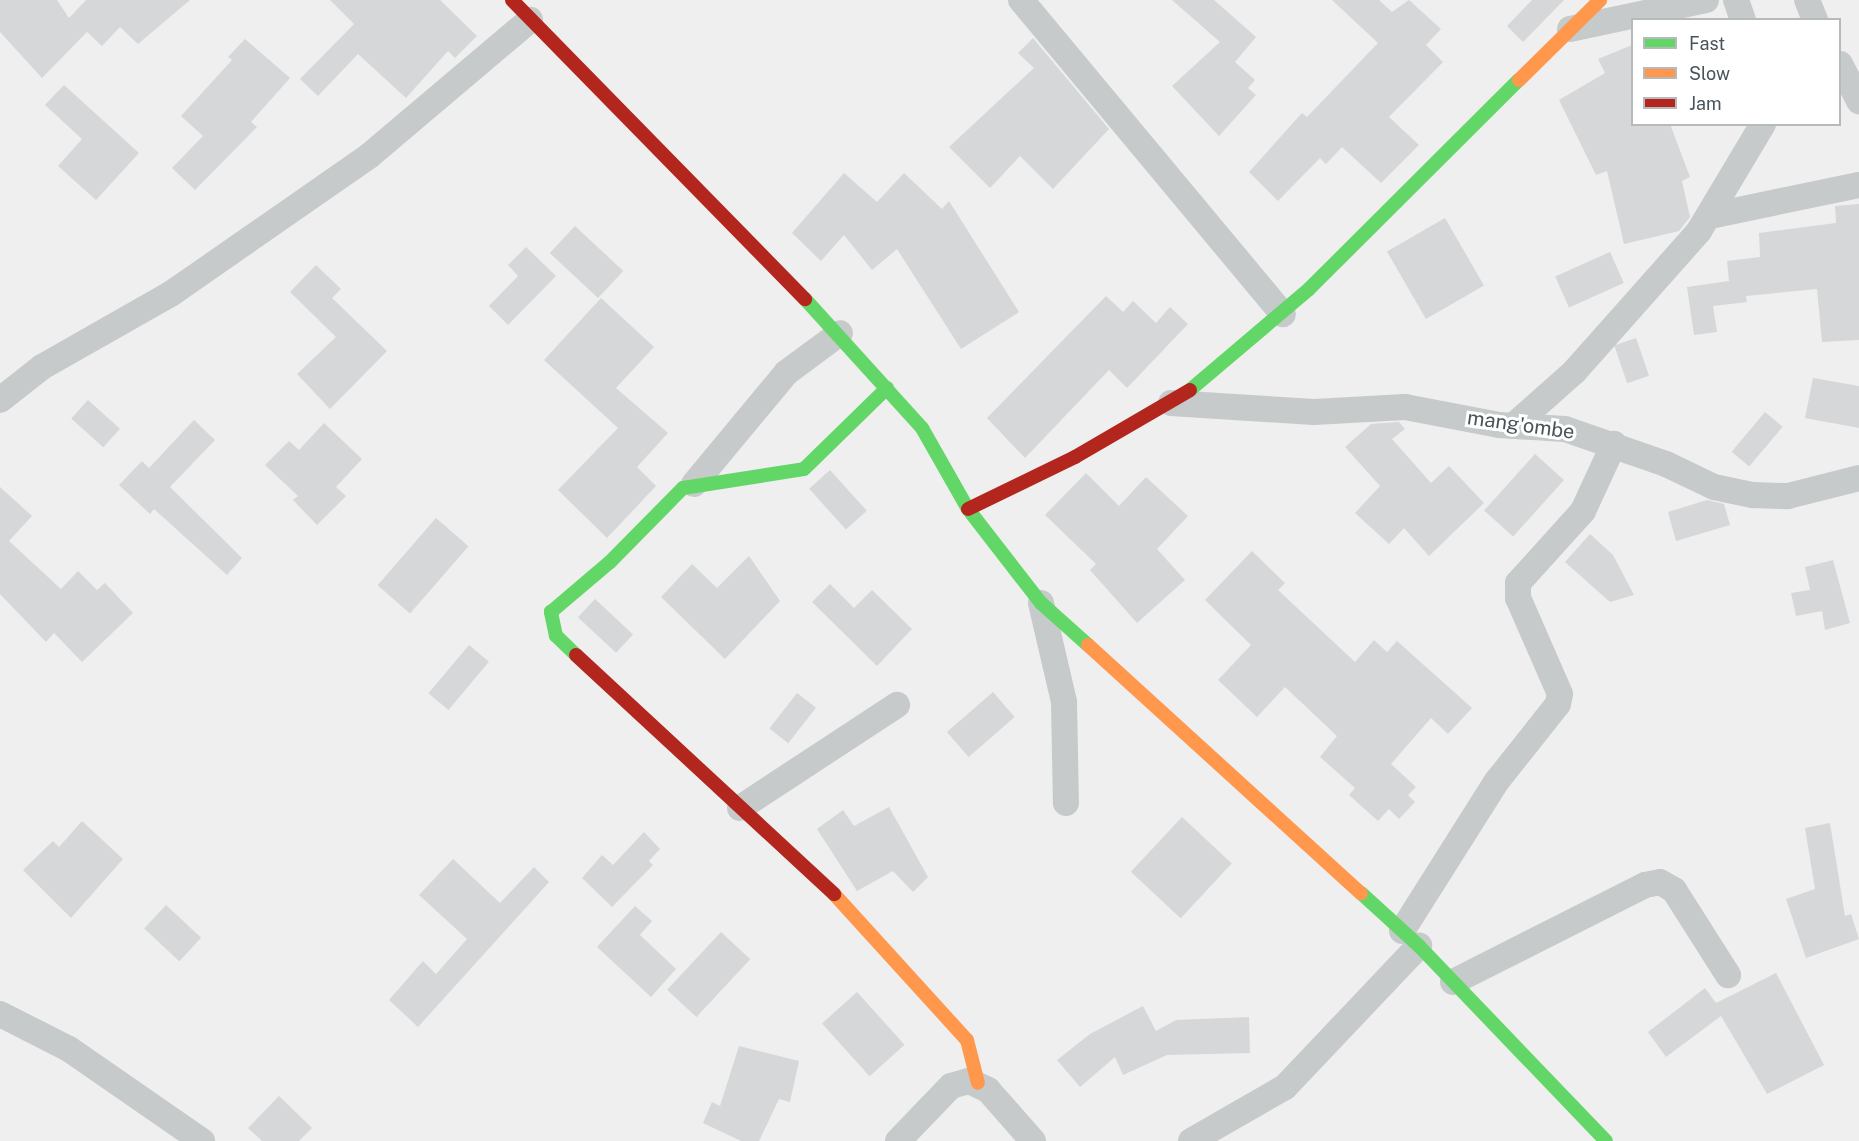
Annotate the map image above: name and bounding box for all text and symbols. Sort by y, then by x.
legend [1631,18,1841,126]
text: Fast [1689,33,1725,54]
text: Slow [1689,63,1730,84]
text: Jam [1689,93,1722,114]
street label: mang'ombe [1466,406,1576,444]

